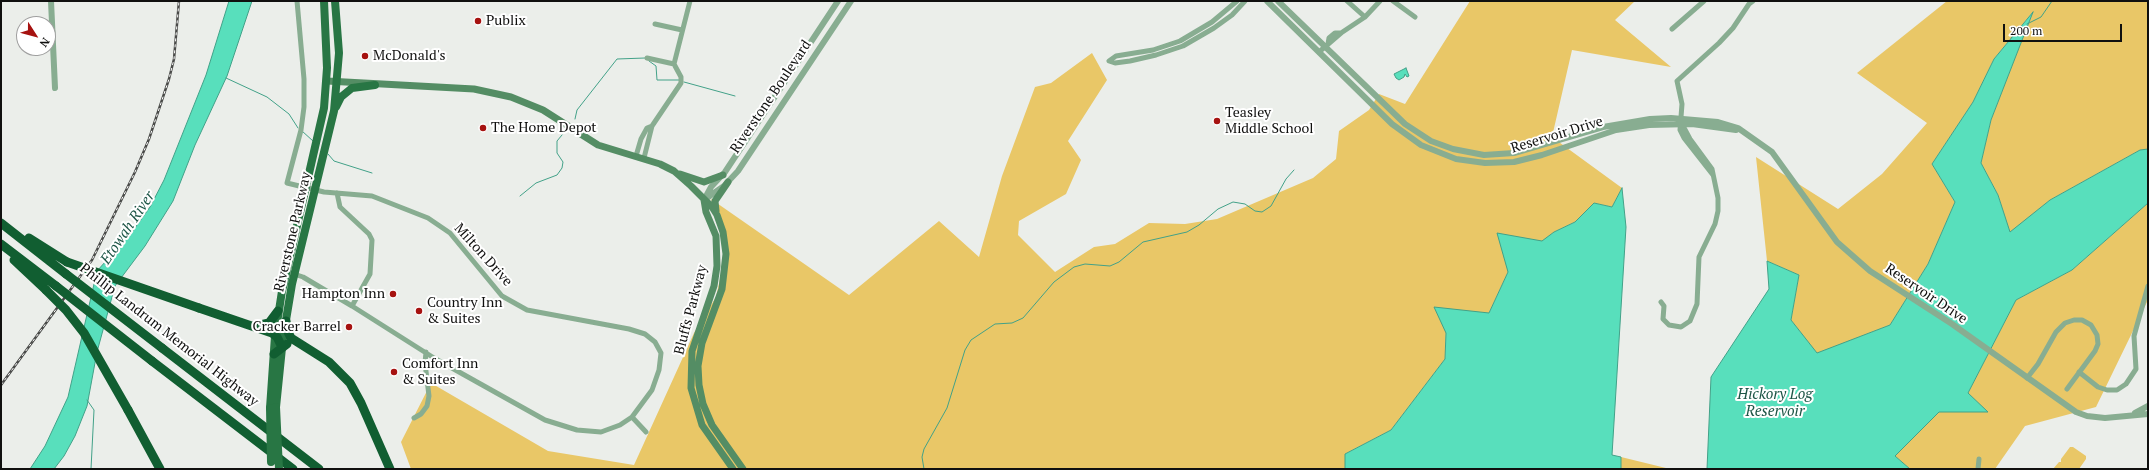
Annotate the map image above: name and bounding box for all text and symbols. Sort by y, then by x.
place label: Publix [486,13,526,29]
north arrow [16,16,56,56]
marker: Publix [473,16,483,26]
scale bar [2005,16,2124,42]
text: 200 m [2010,23,2042,38]
text: N [37,35,53,50]
street label: Riverstone Boulevard [727,37,815,157]
place label: McDonald's [373,48,445,64]
marker: McDonald's [360,51,370,61]
place label: Teasley Middle School [1225,105,1313,138]
street label: Reservoir Drive [1509,113,1605,157]
marker: Teasley Middle School [1212,116,1222,126]
place label: The Home Depot [491,120,596,136]
marker: The Home Depot [478,123,488,133]
street label: Riverstone Parkway [271,170,315,294]
water label: Etowah River [97,188,159,268]
street label: Milton Drive [450,220,516,290]
street label: Phillip Landrum Memorial Highway [76,260,262,410]
street label: Reservoir Drive [1882,260,1970,328]
street label: Bluffs Parkway [671,263,711,357]
place label: Hampton Inn [302,286,385,302]
marker: Hampton Inn [388,289,398,299]
place label: Country Inn & Suites [427,295,503,328]
marker: Country Inn & Suites [414,306,424,316]
place label: Cracker Barrel [252,319,341,335]
marker: Cracker Barrel [344,322,354,332]
place label: Comfort Inn & Suites [402,356,478,388]
marker: Comfort Inn & Suites [389,367,399,377]
water label: Hickory Log Reservoir [1737,386,1813,421]

